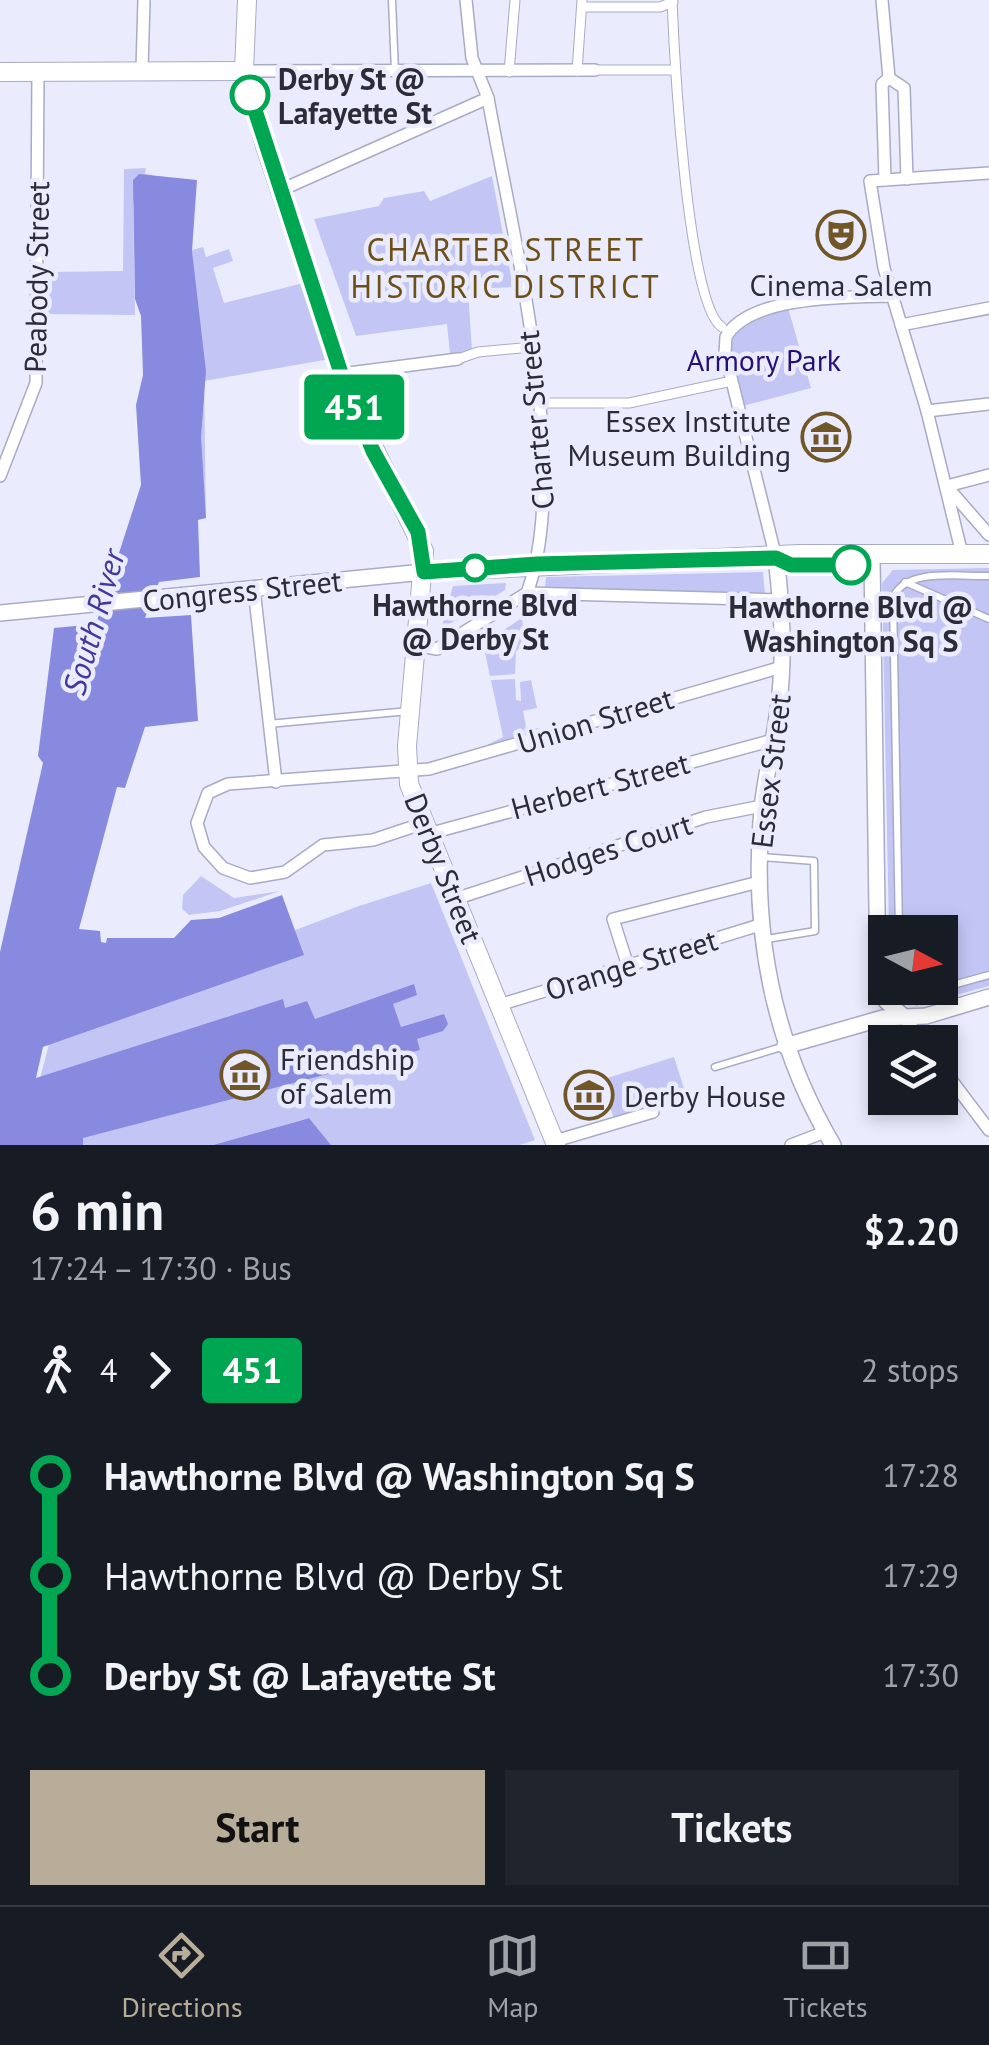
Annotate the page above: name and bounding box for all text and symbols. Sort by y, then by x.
place label: Derby St @ Lafayette St [278,59,432,132]
marker: Derby St @ Lafayette St [231,76,269,114]
street label: Peabody Street [15,181,57,373]
theatre icon: Cinema Salem [815,209,867,261]
district label: CHARTER STREET HISTORIC DISTRICT [351,228,661,307]
place label: Cinema Salem [749,265,933,304]
street label: Charter Street [508,329,562,511]
park label: Armory Park [687,340,842,379]
line badge: 451 [296,374,412,440]
text: 451 [324,384,384,430]
place label: Essex Institute Museum Building [568,401,791,474]
museum icon: Essex Institute Museum Building [800,411,852,463]
water label: South River [52,542,134,699]
marker: Hawthorne Blvd @ Washington Sq S [832,546,870,584]
marker: Hawthorne Blvd @ Derby St [462,555,488,581]
street label: Congress Street [141,560,343,620]
place label: Hawthorne Blvd @ Derby St [372,585,578,658]
place label: Hawthorne Blvd @ Washington Sq S [729,587,973,660]
street label: Union Street [512,678,678,762]
street label: Essex Street [741,692,799,850]
street label: Herbert Street [507,742,693,828]
street label: Derby Street [396,787,492,949]
street label: Hodges Court [519,804,697,894]
north arrow [868,915,958,1005]
map controls [868,915,958,1115]
street label: Orange Street [540,919,722,1009]
button: layers [868,1025,958,1115]
place label: Friendship of Salem [280,1039,415,1112]
museum icon: Friendship of Salem [219,1049,271,1101]
museum icon: Derby House [563,1069,615,1121]
place label: Derby House [624,1076,786,1115]
text: 6 min [30,1174,164,1245]
text: $2.20 [863,1206,959,1255]
text: 17:24 – 17:30 · Bus [30,1247,292,1289]
icon: walk [30,1343,85,1398]
icon: forward [132,1343,187,1398]
text: 451 [222,1347,282,1393]
text: 4 [100,1349,117,1391]
text: 2 stops [861,1349,959,1391]
text: Hawthorne Blvd @ Washington Sq S [104,1451,695,1500]
text: 17:28 [882,1454,959,1496]
text: Hawthorne Blvd @ Derby St [104,1551,563,1600]
text: 17:29 [882,1554,959,1596]
text: Derby St @ Lafayette St [104,1651,495,1700]
text: 17:30 [882,1654,959,1696]
button: Start [30,1770,485,1885]
button: Tickets [505,1770,959,1885]
tab: Directions [121,1928,242,2025]
tab: Map [485,1928,540,2025]
tab: Tickets [783,1928,868,2025]

